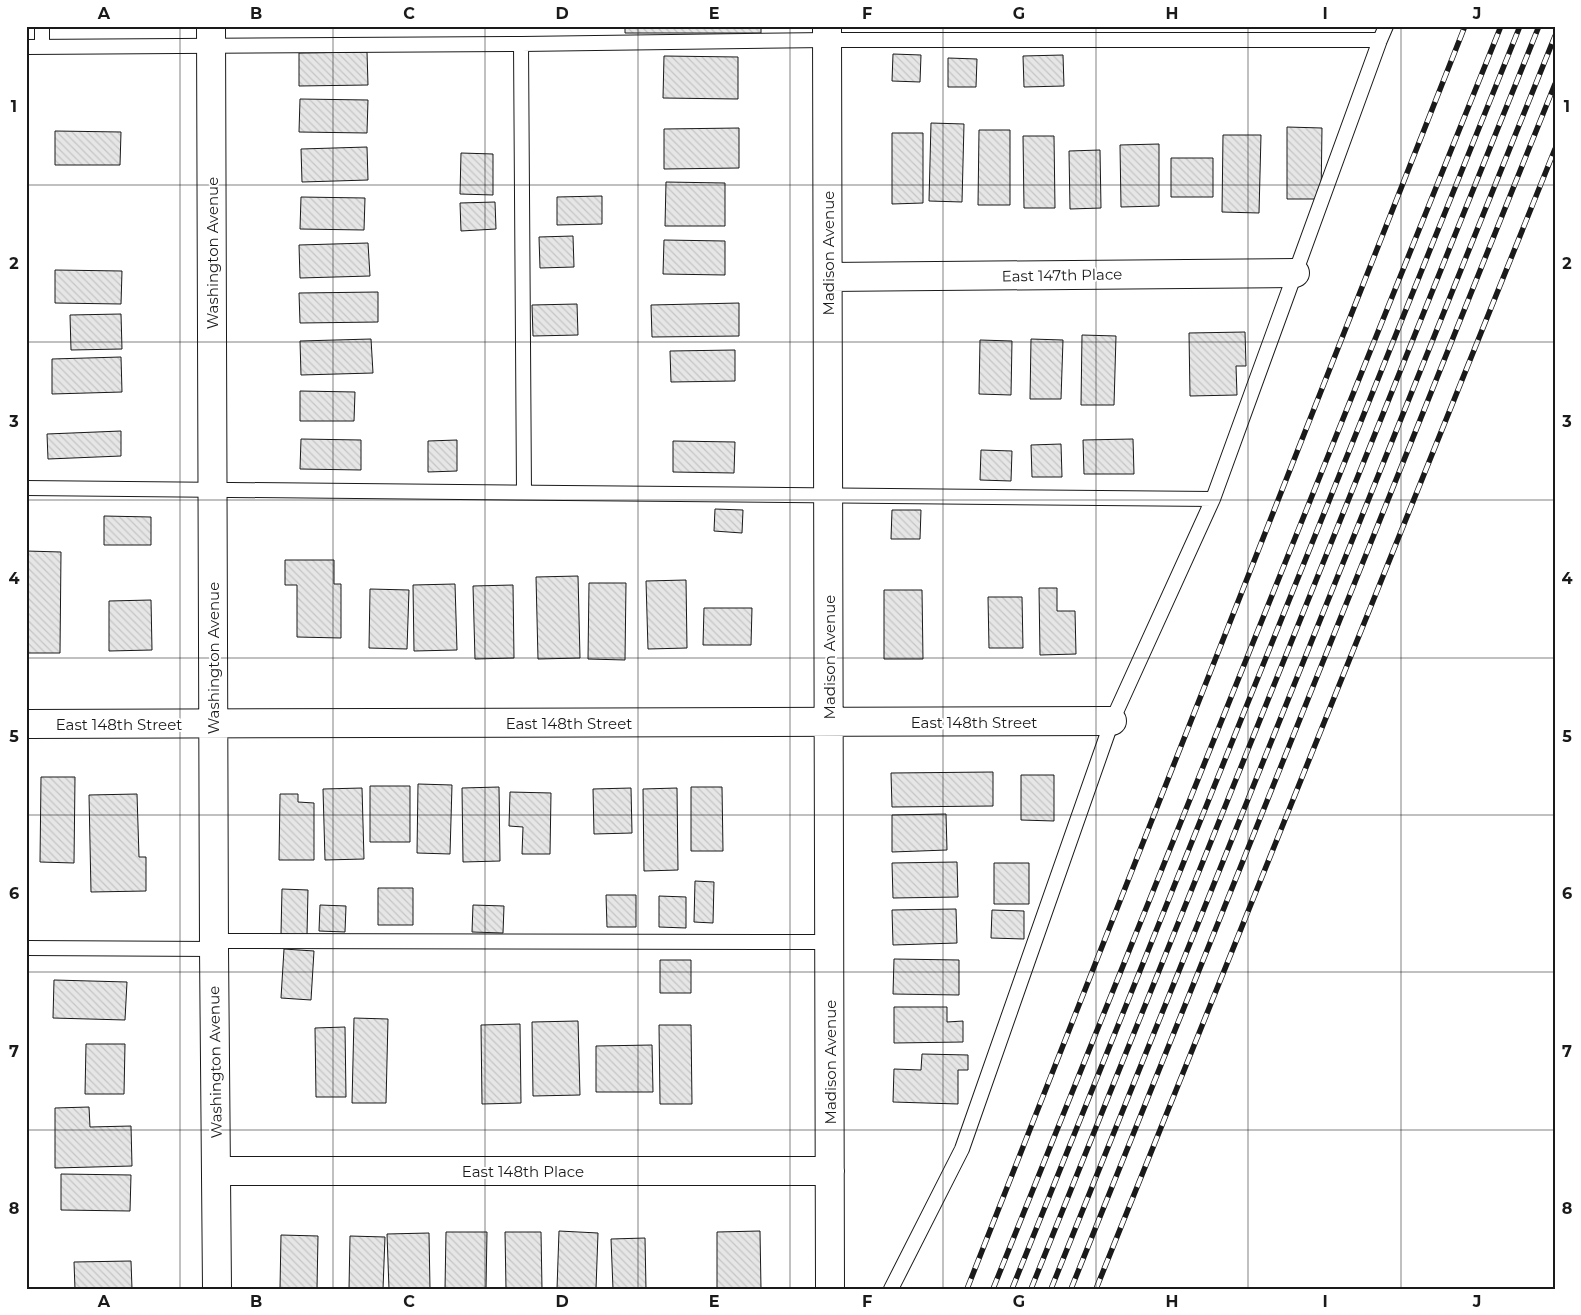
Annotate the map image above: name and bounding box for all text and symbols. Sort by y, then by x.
text: A [97,4,111,23]
text: B [250,4,262,23]
text: C [403,4,415,23]
text: D [555,4,569,23]
text: E [709,4,719,23]
text: F [862,4,872,23]
text: G [1013,4,1025,23]
text: H [1166,4,1178,23]
text: I [1322,4,1328,23]
text: J [1472,4,1481,23]
text: 1 [11,97,17,116]
text: 1 [1564,97,1570,116]
street label: Washington Avenue [203,177,222,329]
street label: Madison Avenue [819,191,838,315]
text: 2 [9,254,19,273]
text: 2 [1562,254,1572,273]
street label: East 147th Place [1002,264,1122,286]
text: 3 [8,412,19,431]
text: 3 [1561,412,1572,431]
text: 4 [8,569,20,588]
text: 4 [1561,569,1573,588]
street label: Washington Avenue [204,582,223,734]
street label: Madison Avenue [820,595,839,719]
street label: East 148th Street [911,713,1037,732]
street label: East 148th Street [506,714,632,733]
street label: East 148th Street [56,715,182,734]
text: 5 [9,727,19,746]
text: 5 [1562,727,1572,746]
text: 6 [9,884,19,903]
text: 6 [1562,884,1572,903]
street label: Washington Avenue [204,986,226,1138]
street label: Madison Avenue [821,1000,840,1124]
text: 7 [9,1042,19,1061]
text: 7 [1562,1042,1572,1061]
street label: East 148th Place [462,1162,584,1181]
text: 8 [9,1199,19,1218]
text: 8 [1562,1199,1572,1218]
text: A [97,1292,111,1311]
text: B [250,1292,262,1311]
text: C [403,1292,415,1311]
text: D [555,1292,569,1311]
text: E [709,1292,719,1311]
text: F [862,1292,872,1311]
text: G [1013,1292,1025,1311]
text: H [1166,1292,1178,1311]
text: I [1322,1292,1328,1311]
text: J [1472,1292,1481,1311]

